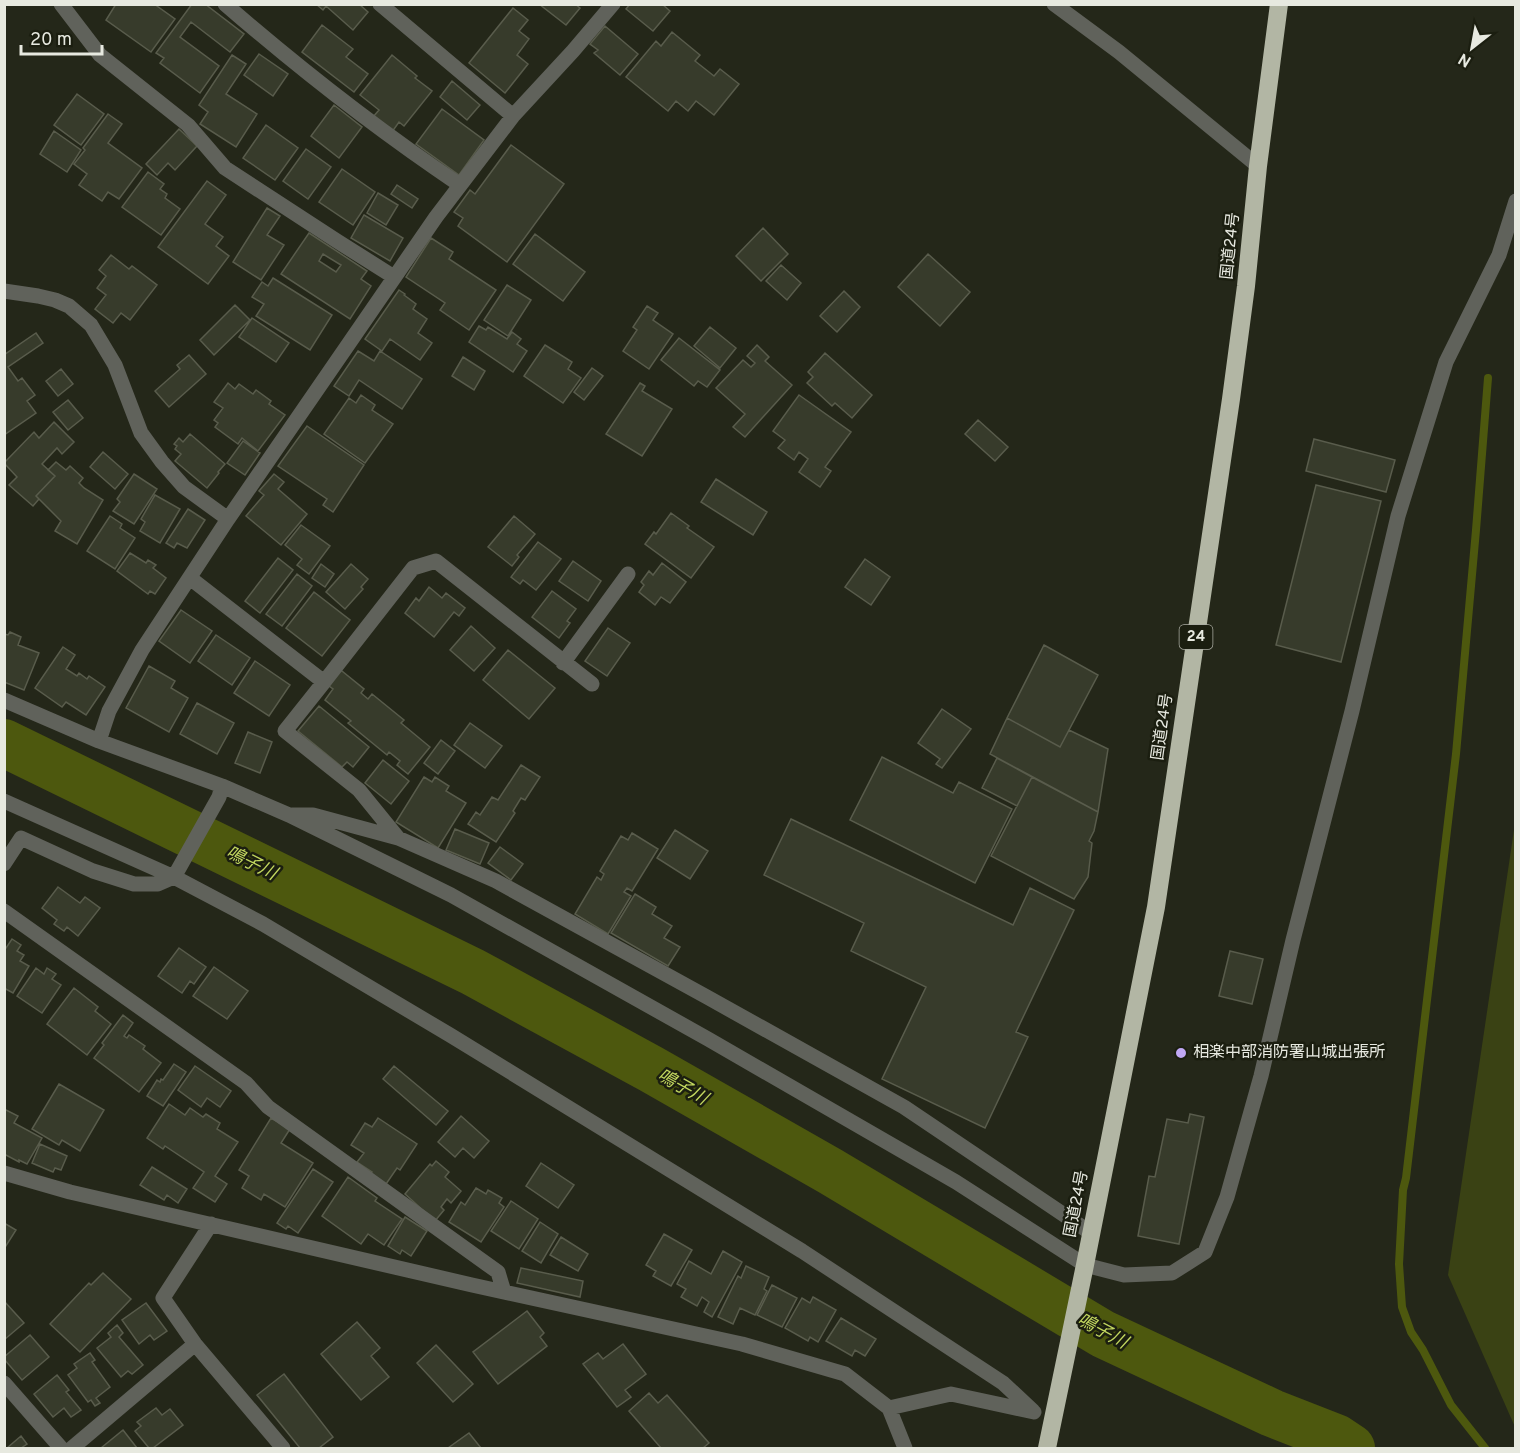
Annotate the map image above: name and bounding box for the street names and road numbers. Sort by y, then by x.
street label: 国道24号 [1218,211,1244,281]
road number: 24 [1180,625,1212,649]
street label: 国道24号 [1148,692,1178,762]
street label: 国道24号 [1061,1169,1093,1239]

